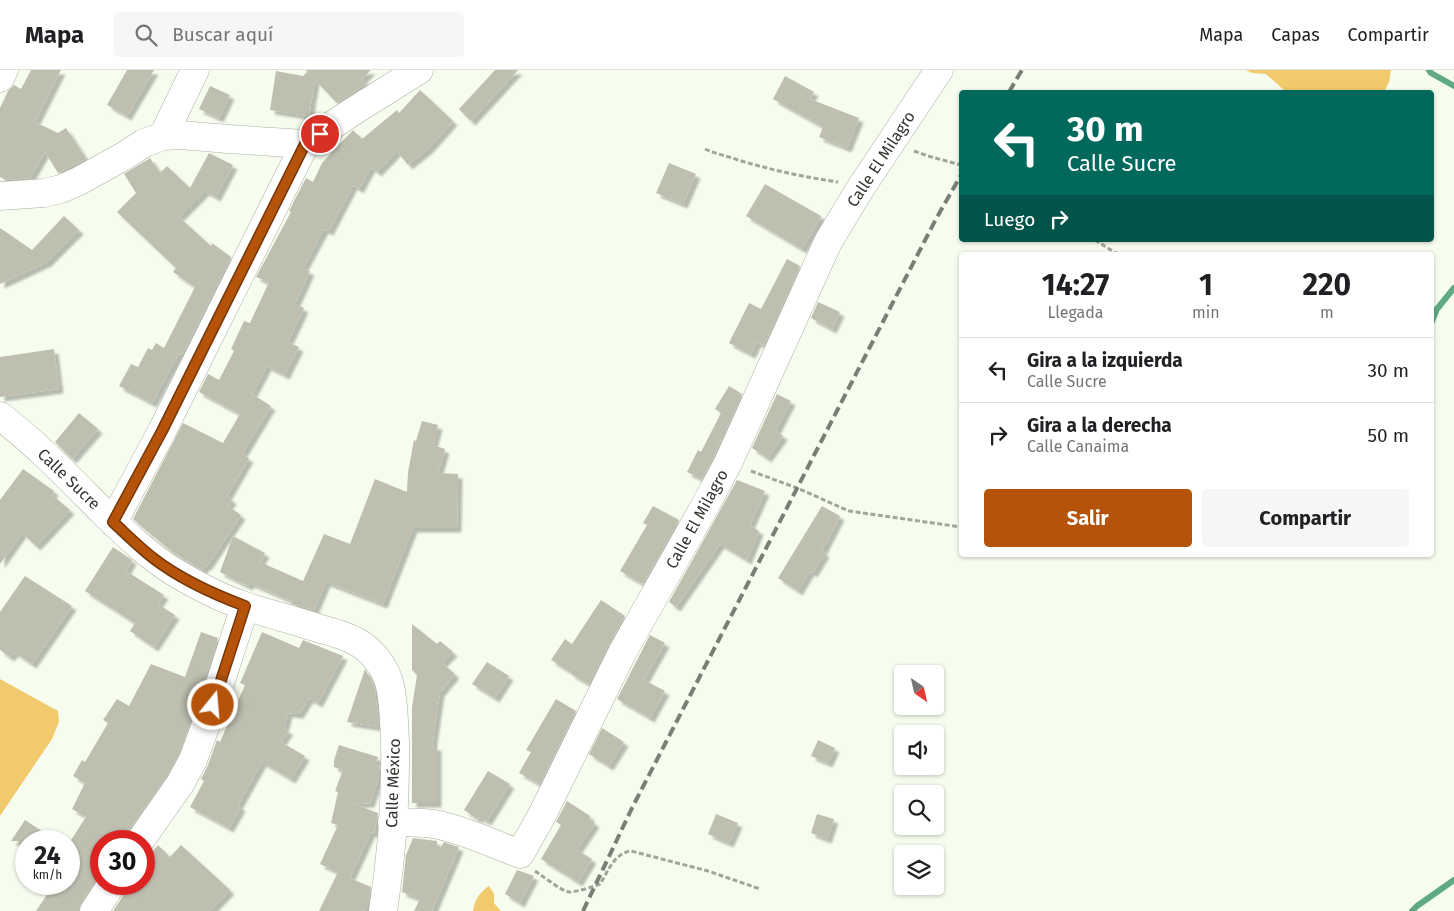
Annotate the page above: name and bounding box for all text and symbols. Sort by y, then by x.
search box [114,12,464,57]
text: Mapa [25,21,84,49]
icon: search [132,21,160,49]
text: Buscar aquí [172,23,273,46]
text: Mapa [1199,24,1243,46]
text: Capas [1271,24,1320,46]
text: Compartir [1348,24,1429,46]
street label: Calle El Milagro [843,108,919,210]
text: 30 m [1067,108,1144,150]
icon: left [984,110,1049,175]
pin [299,113,341,155]
icon: arrive [306,120,334,148]
text: Calle Sucre [1067,150,1177,177]
icon: right [1045,205,1073,233]
text: Luego [984,208,1035,231]
text: 14:27 [1042,267,1109,303]
text: 1 [1199,267,1213,303]
text: 220 [1303,267,1351,303]
text: Llegada [1047,303,1104,322]
text: min [1192,303,1220,322]
text: m [1320,303,1334,322]
text: Gira a la izquierda [1027,349,1183,372]
icon: left [984,356,1012,384]
text: 30 m [1368,359,1409,382]
text: Calle Sucre [1027,372,1107,391]
text: Gira a la derecha [1027,414,1172,437]
icon: right [984,421,1012,449]
text: 50 m [1368,424,1409,447]
text: Calle Canaima [1027,437,1129,456]
street label: Calle Sucre [34,444,104,514]
street label: Calle El Milagro [662,466,732,572]
button: Salir [984,489,1192,547]
button: Compartir [1202,489,1409,547]
north arrow [894,665,944,715]
map controls [894,665,944,895]
position arrow [186,678,238,730]
button: sound [894,725,944,775]
street label: Calle México [382,738,404,828]
button: search [894,785,944,835]
speed limit sign: 30 [90,830,155,895]
text: 24 [34,841,61,871]
button: layers [894,845,944,895]
text: km/h [33,868,62,882]

